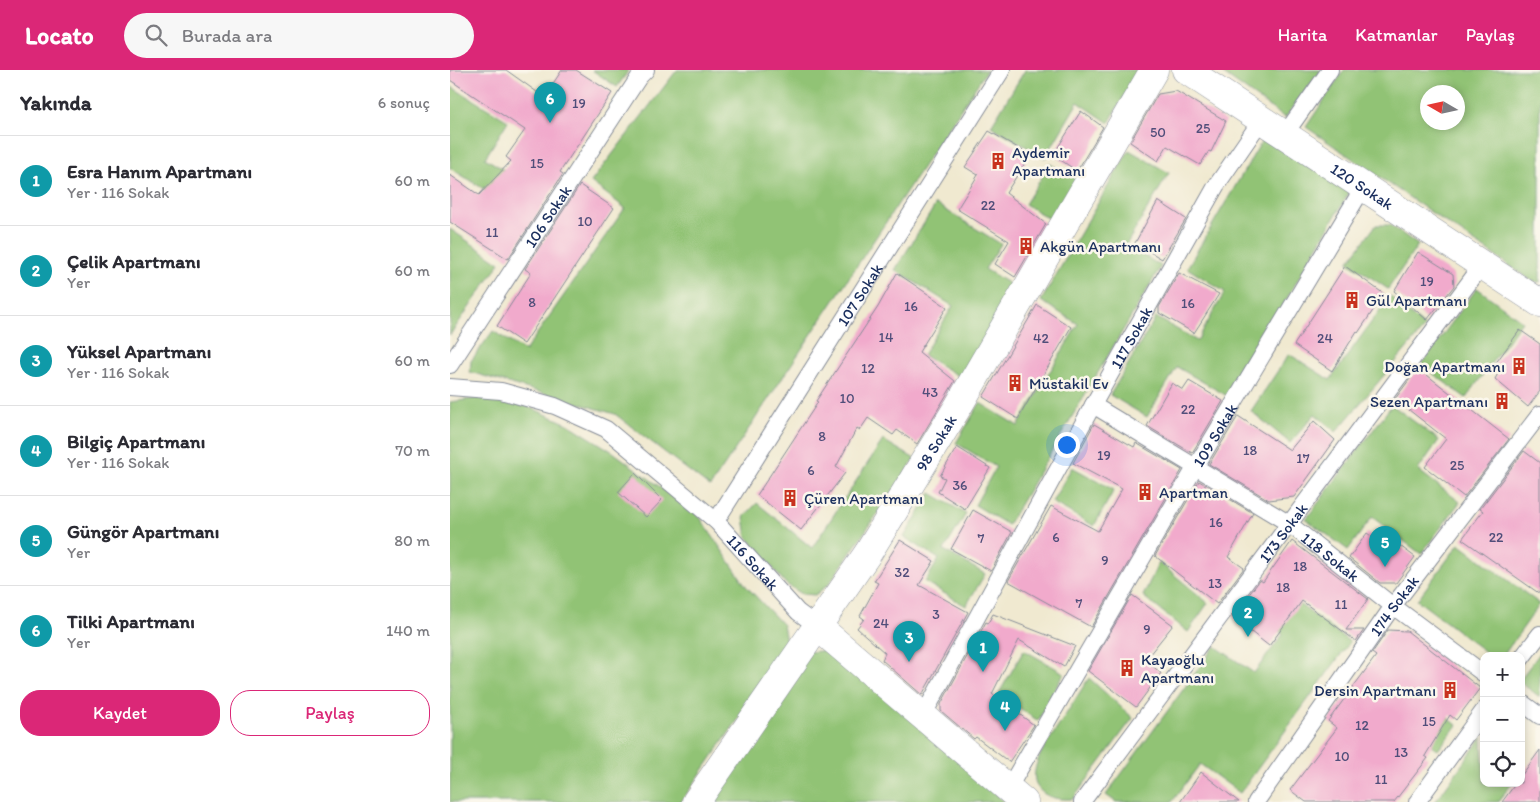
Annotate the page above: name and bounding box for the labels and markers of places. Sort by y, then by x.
pin: 6 [534,82,566,123]
place label: Aydemir Apartmanı [1012,143,1085,180]
building icon: Aydemir Apartmanı [988,151,1008,171]
building icon: Akgün Apartmanı [1016,236,1036,256]
place label: Akgün Apartmanı [1040,237,1161,256]
building icon: Gül Apartmanı [1342,290,1362,310]
place label: Gül Apartmanı [1366,291,1467,310]
building icon: Doğan Apartmanı [1509,356,1529,376]
place label: Doğan Apartmanı [1384,357,1505,376]
building icon: Müstakil Ev [1005,373,1025,393]
place label: Müstakil Ev [1029,374,1109,393]
building icon: Sezen Apartmanı [1492,391,1512,411]
place label: Sezen Apartmanı [1370,392,1488,411]
building icon: Apartman [1135,482,1155,502]
place label: Apartman [1159,483,1228,502]
building icon: Çüren Apartmanı [780,488,800,508]
place label: Çüren Apartmanı [804,489,923,508]
pin: 5 [1369,526,1401,567]
pin: 2 [1232,596,1264,637]
pin: 3 [893,621,925,662]
pin: 1 [967,631,999,672]
place label: Kayaoğlu Apartmanı [1141,650,1214,687]
building icon: Kayaoğlu Apartmanı [1117,658,1137,678]
building icon: Dersin Apartmanı [1440,680,1460,700]
place label: Dersin Apartmanı [1314,681,1436,700]
pin: 4 [989,690,1021,731]

